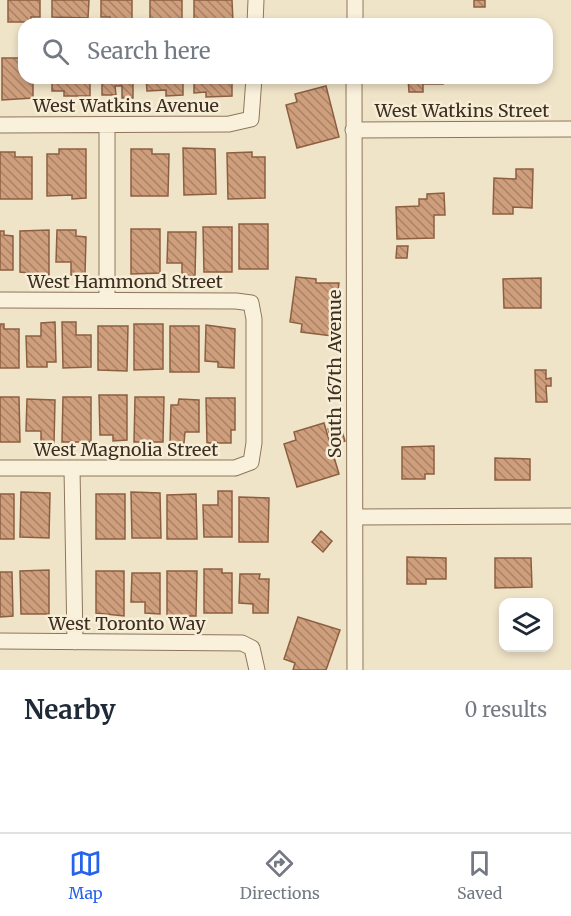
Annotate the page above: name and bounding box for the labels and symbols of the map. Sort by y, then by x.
street label: West Watkins Avenue [32,94,219,117]
street label: West Watkins Street [374,99,549,122]
street label: West Hammond Street [26,270,223,293]
street label: South 167th Avenue [323,290,346,458]
street label: West Magnolia Street [33,438,218,461]
street label: West Toronto Way [47,612,206,635]

